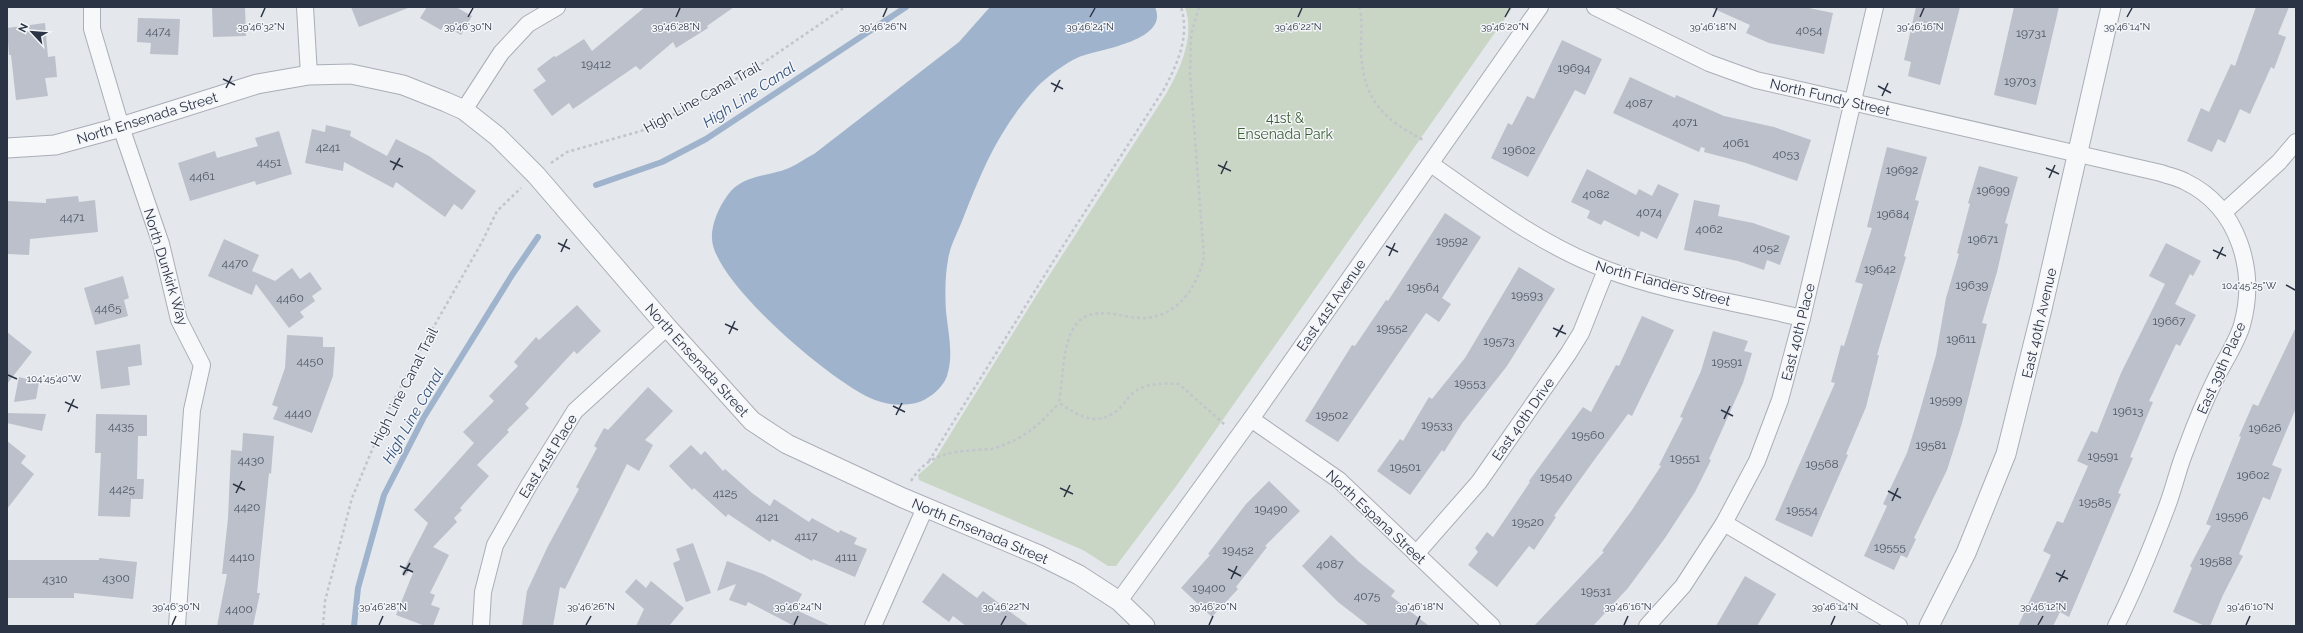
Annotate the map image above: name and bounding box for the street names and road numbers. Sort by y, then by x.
street label: High Line Canal Trail [641,58,763,136]
street label: North Fundy Street [1768,75,1892,119]
street label: North Ensenada Street [75,89,220,147]
street label: North Dunkirk Way [141,206,192,328]
street label: East 41st Avenue [1293,256,1369,354]
street label: North Flanders Street [1594,257,1733,309]
street label: East 40th Avenue [2019,266,2059,380]
street label: East 40th Place [1778,282,1818,382]
street label: North Ensenada Street [642,300,752,420]
street label: East 39th Place [2194,319,2248,417]
street label: High Line Canal Trail [367,324,441,450]
street label: East 40th Drive [1489,375,1557,463]
street label: East 41st Place [516,411,580,501]
street label: North Espana Street [1323,467,1429,567]
street label: North Ensenada Street [909,495,1051,567]

